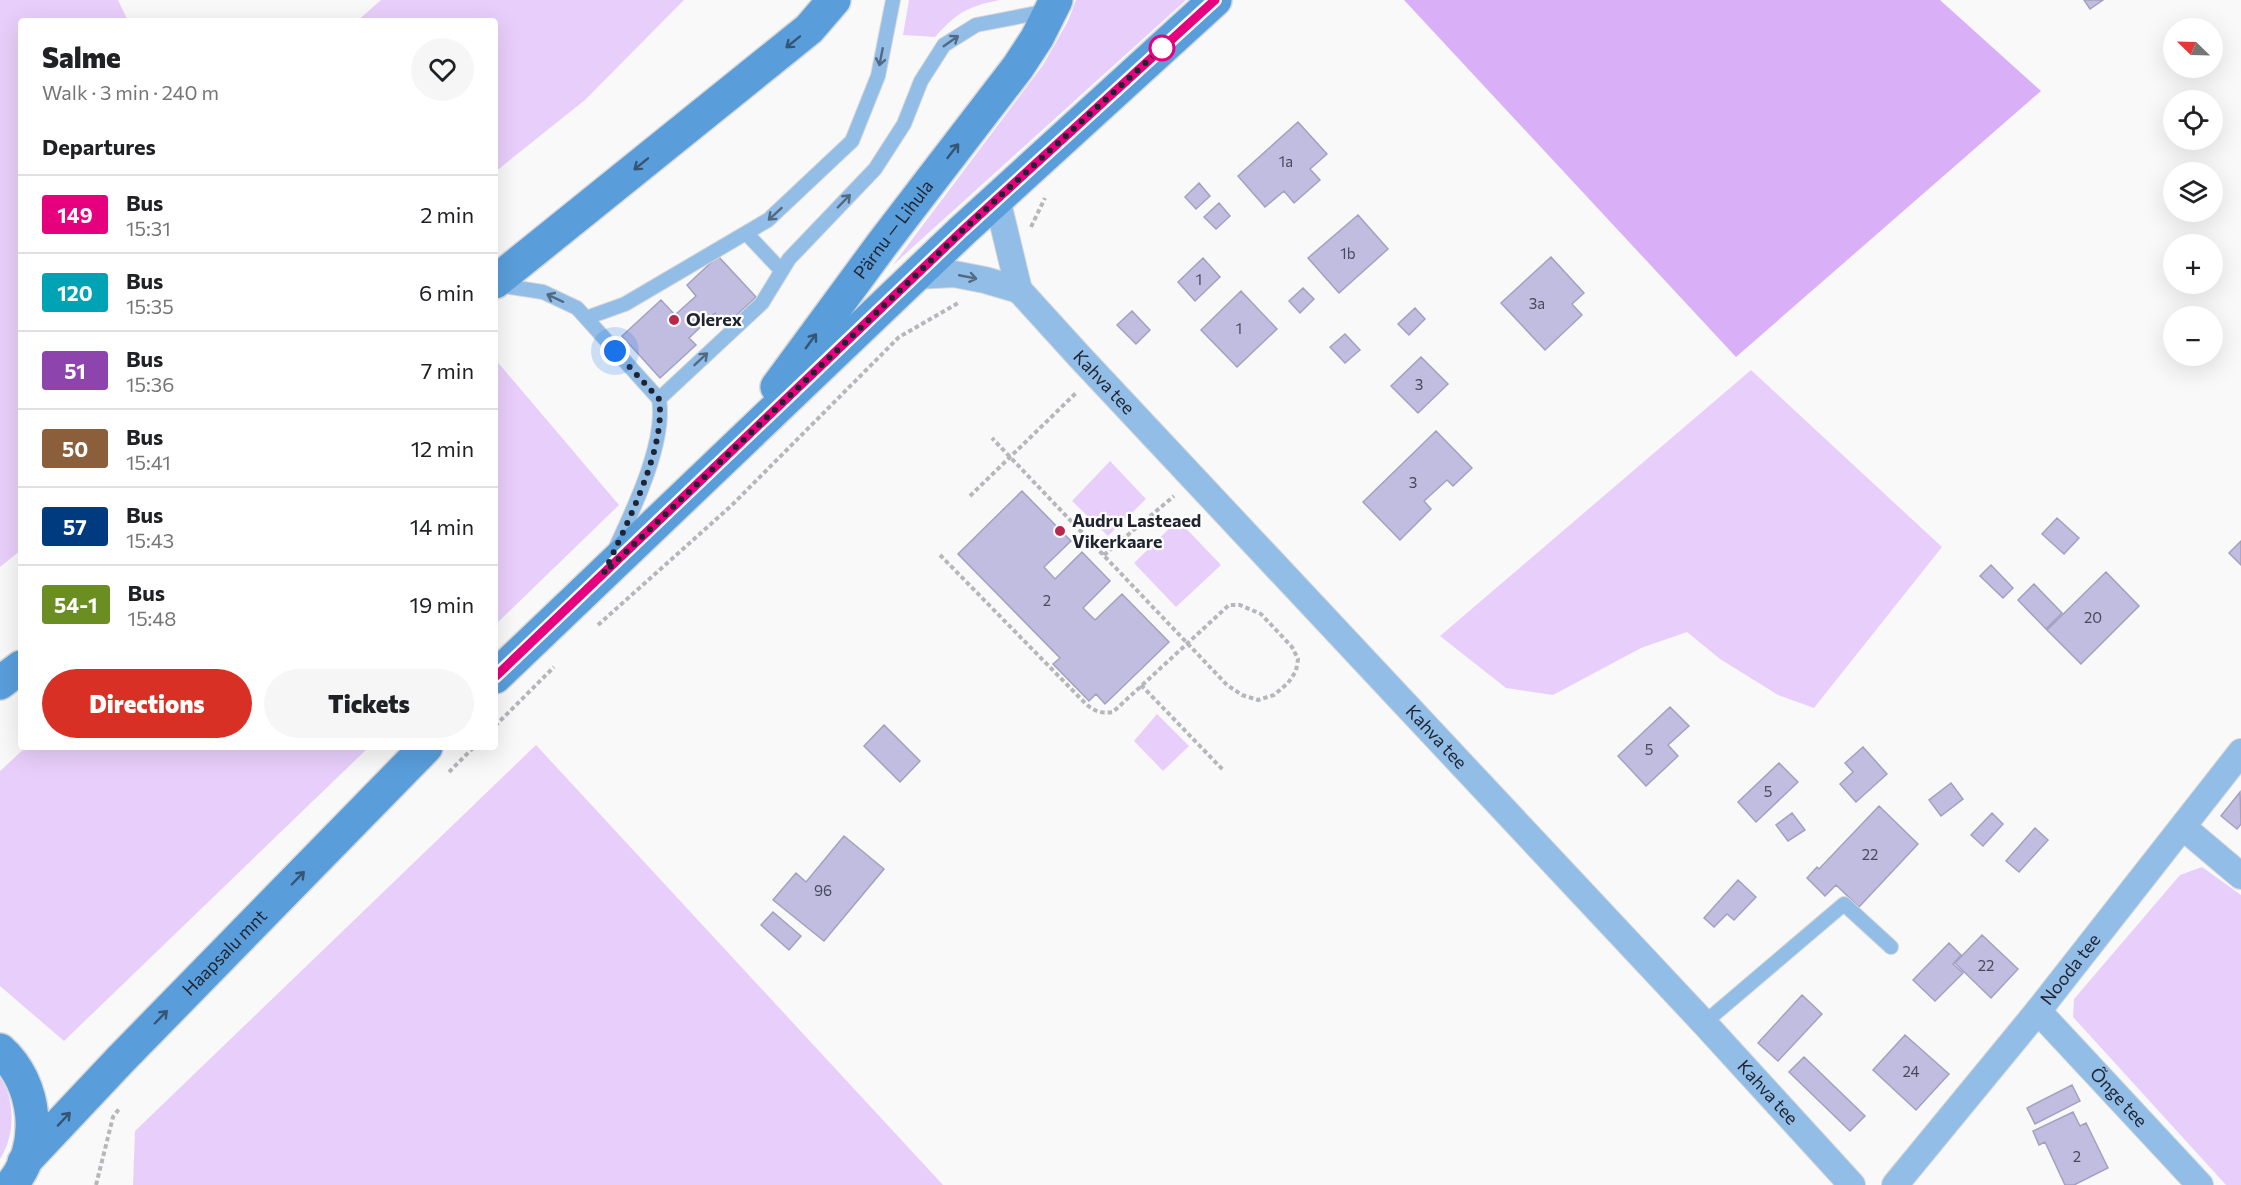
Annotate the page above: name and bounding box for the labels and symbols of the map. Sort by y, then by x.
north arrow [2163,18,2223,78]
one-way arrow [785,35,801,48]
one-way arrow [943,35,959,47]
unlabelled marker [1149,35,1175,61]
one-way arrow [875,47,886,67]
one-way arrow [946,144,959,160]
house number: 1a [1279,152,1293,170]
one-way arrow [634,157,649,171]
street label: Pärnu — Lihula [848,175,938,283]
one-way arrow [837,194,851,209]
one-way arrow [767,207,782,221]
house number: 1b [1340,244,1356,262]
house number: 1 [1196,270,1202,288]
one-way arrow [958,271,977,282]
one-way arrow [546,291,564,302]
house number: 3a [1529,294,1545,312]
place label: Olerex [686,308,742,330]
marker: Olerex [667,313,681,327]
house number: 1 [1236,319,1242,337]
one-way arrow [805,333,817,349]
your location [600,336,630,366]
street label: Kahva tee [1069,345,1140,418]
one-way arrow [694,352,709,367]
house number: 3 [1415,375,1423,393]
house number: 3 [1409,473,1417,491]
place label: Audru Lasteaed Vikerkaare [1072,509,1201,552]
marker: Audru Lasteaed Vikerkaare [1053,524,1067,538]
house number: 2 [1043,591,1051,609]
house number: 20 [2084,608,2102,626]
street label: Kahva tee [1401,700,1472,773]
house number: 5 [1645,740,1653,758]
house number: 5 [1764,782,1772,800]
house number: 22 [1862,845,1878,863]
one-way arrow [291,870,305,885]
house number: 96 [814,881,832,899]
street label: Haapsalu mnt [177,904,271,1000]
street label: Nooda tee [2035,929,2105,1009]
house number: 22 [1978,956,1994,974]
one-way arrow [154,1009,169,1024]
street label: Kahva tee [1733,1055,1803,1129]
house number: 24 [1902,1062,1920,1080]
street label: Õnge tee [2086,1062,2152,1131]
one-way arrow [57,1112,71,1127]
house number: 2 [2073,1147,2081,1165]

